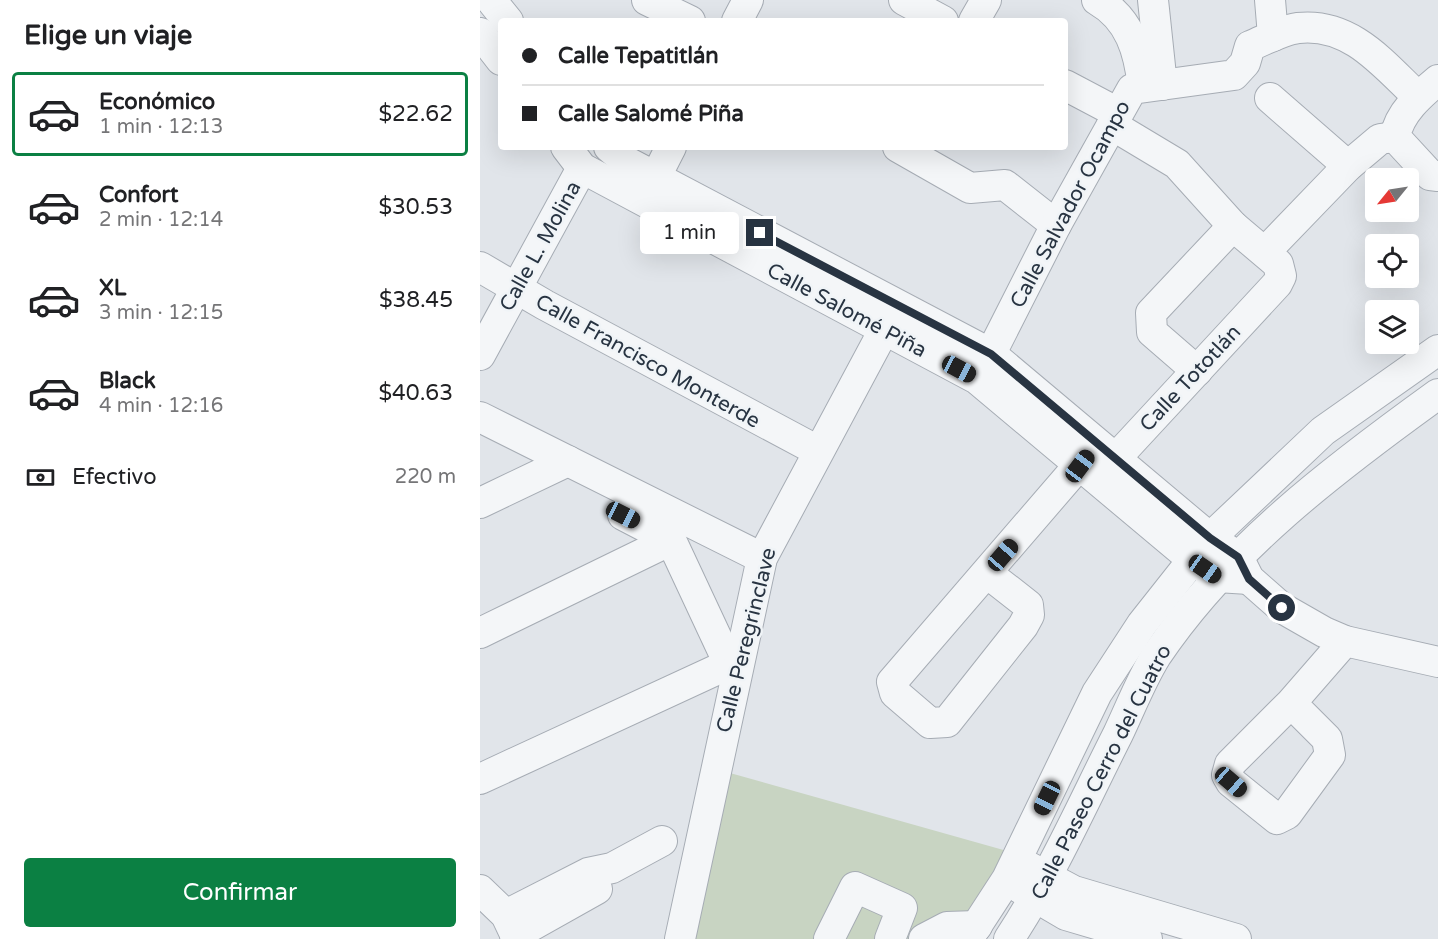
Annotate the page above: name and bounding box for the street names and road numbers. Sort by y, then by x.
street label: Calle Salvador Ocampo [1005,96,1136,312]
street label: Calle L. Molina [494,177,587,316]
street label: Calle Salomé Piña [763,258,931,363]
street label: Calle Francisco Monterde [531,289,764,434]
street label: Calle Tototlán [1135,320,1246,437]
street label: Calle Peregrinclave [711,545,782,735]
street label: Calle Paseo Cerro del Cuatro [1026,640,1177,904]

